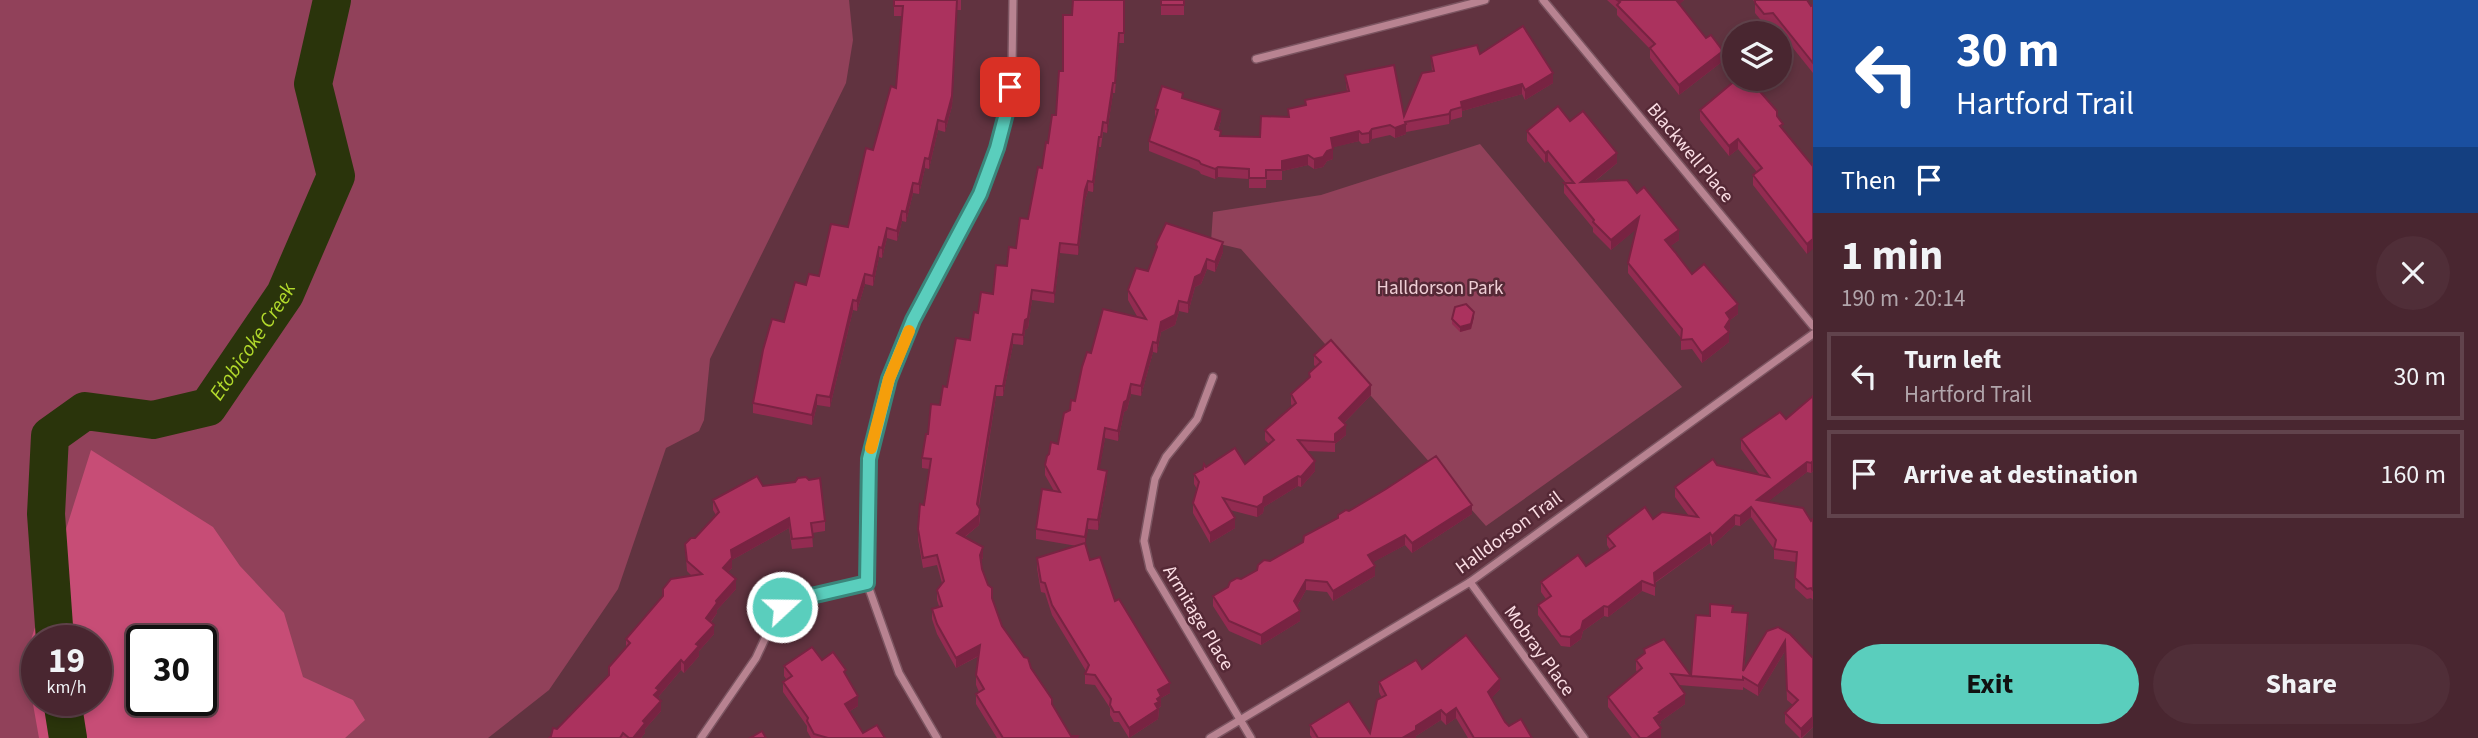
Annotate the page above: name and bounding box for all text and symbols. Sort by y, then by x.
text: 30 m [1956,16,2060,86]
map controls [1722,21,1792,91]
button: layers [1722,21,1792,91]
icon: left [1841,28,1932,119]
pin [980,57,1040,117]
icon: arrive [991,68,1029,106]
text: Hartford Trail [1956,81,2134,127]
street label: Blackwell Place [1640,97,1740,209]
icon: arrive [1910,161,1948,199]
text: Then [1841,162,1896,199]
text: 1 min [1841,226,1943,286]
button: close [2376,236,2450,310]
park label: Halldorson Park [1377,275,1504,302]
water label: Etobicoke Creek [202,277,304,406]
text: 190 m · 20:14 [1841,282,1965,315]
text: Turn left [1904,341,2001,378]
icon: left [1845,357,1883,395]
text: 30 m [2393,358,2446,395]
text: Hartford Trail [1904,378,2032,411]
icon: arrive [1845,455,1883,493]
text: Arrive at destination [1904,456,2138,493]
text: 160 m [2380,456,2446,493]
street label: Halldorson Trail [1450,485,1568,581]
street label: Armitage Place [1156,560,1240,676]
position arrow [745,570,819,644]
street label: Mobray Place [1497,600,1581,702]
speed limit sign: 30 [126,625,217,716]
text: 19 [48,636,85,686]
button: Exit [1841,644,2139,724]
button: Share [2153,644,2450,724]
text: km/h [47,675,86,700]

